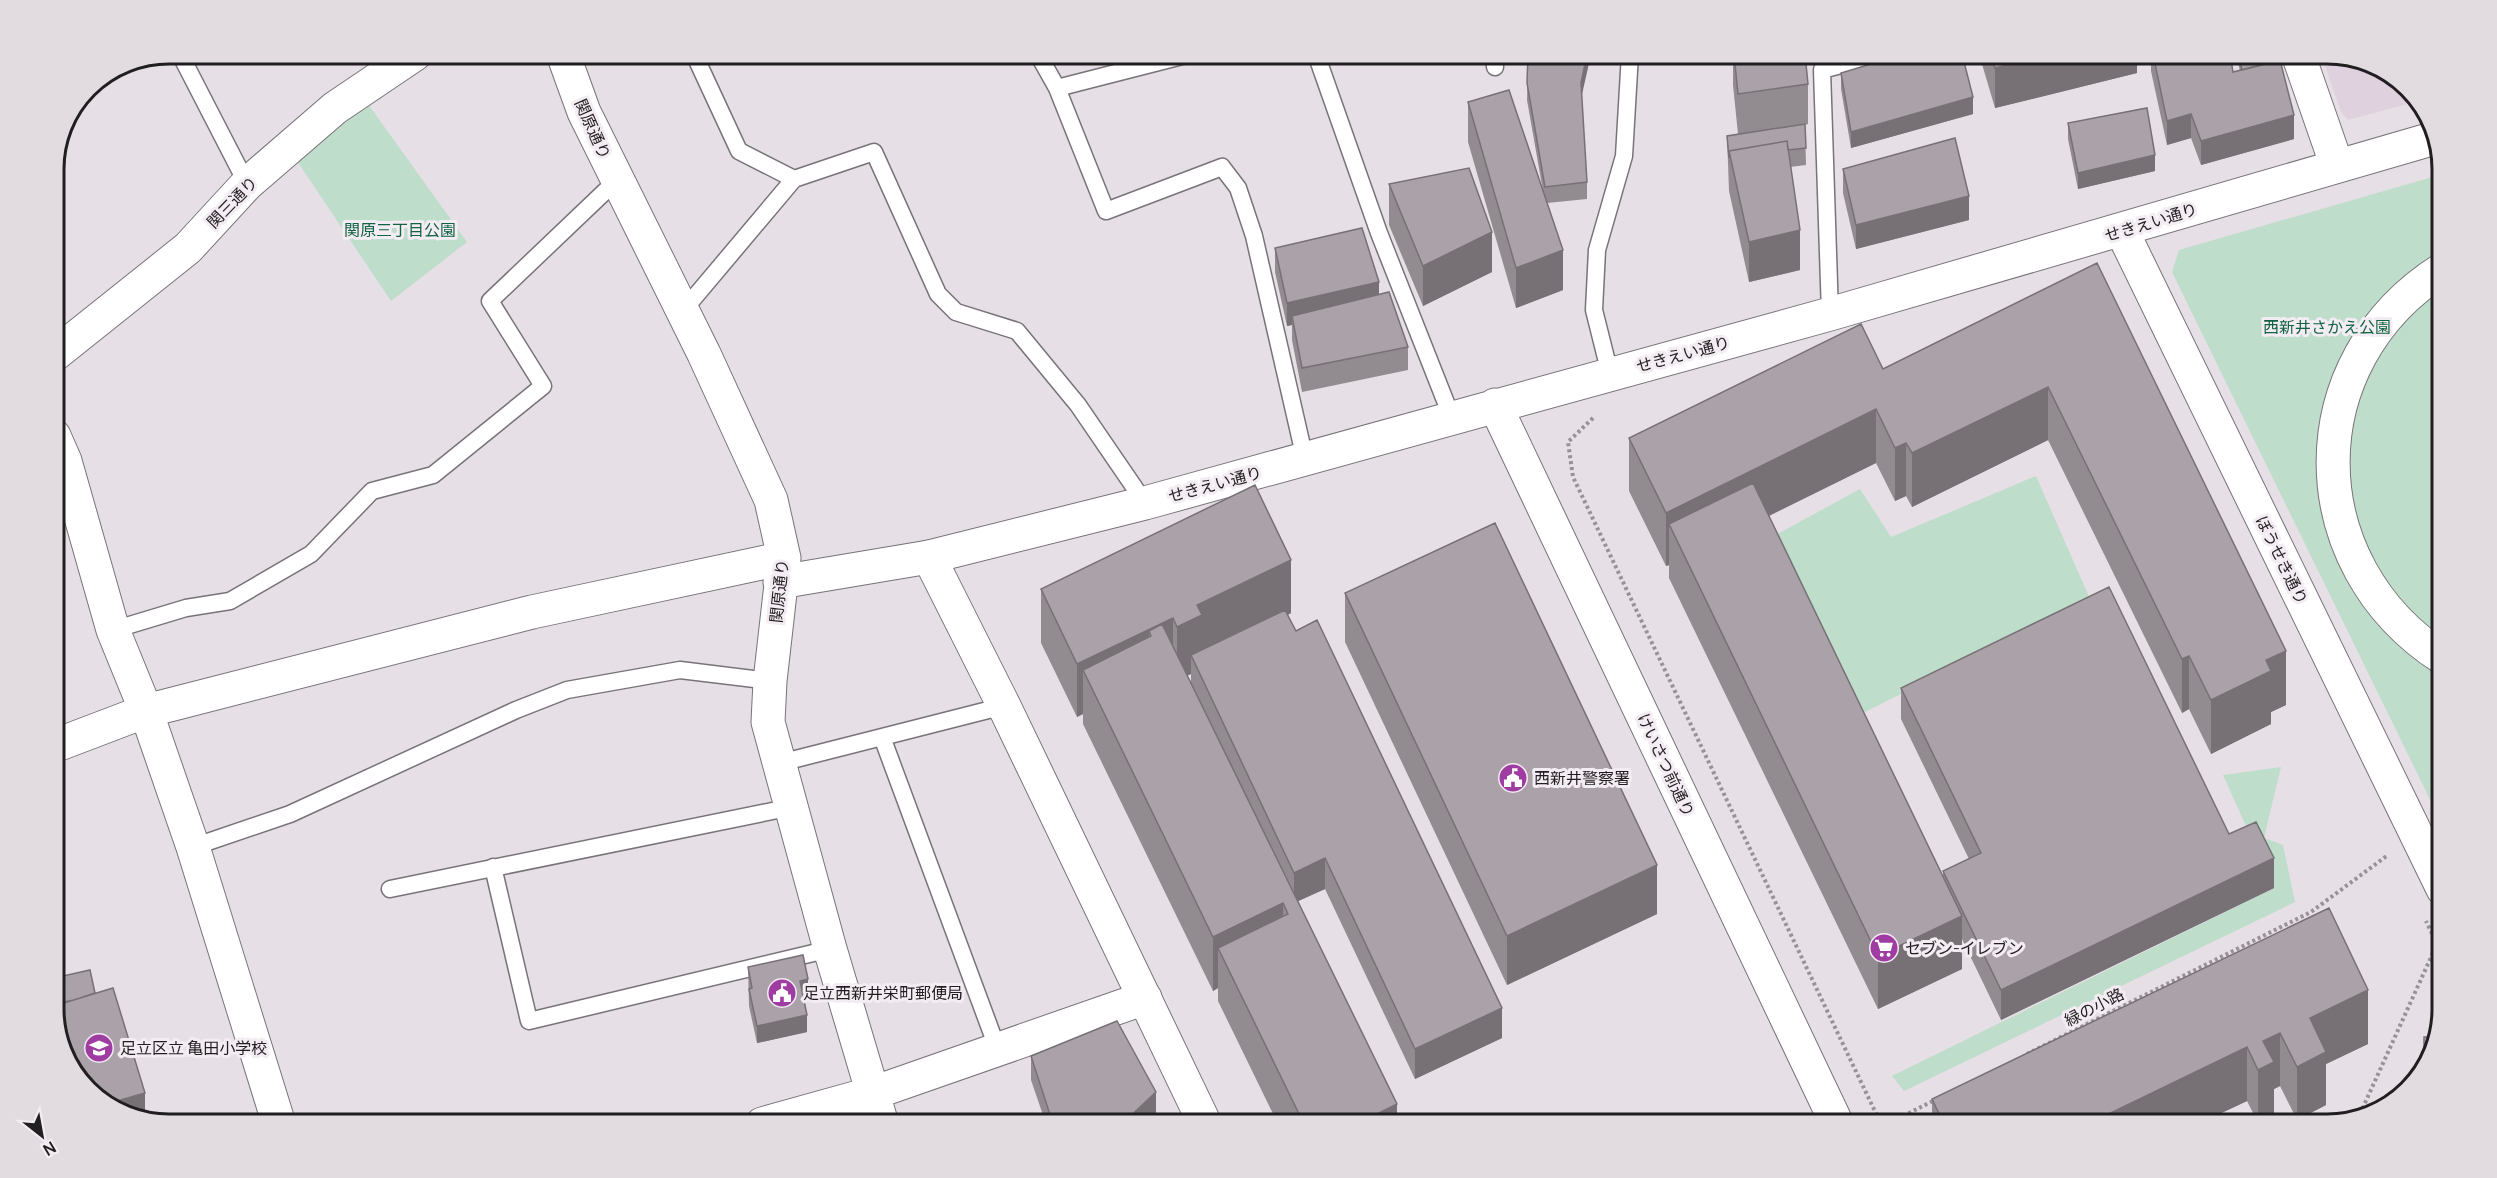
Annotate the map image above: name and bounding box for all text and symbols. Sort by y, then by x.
street label: 関原通り [570,95,616,163]
street label: 関三通り [202,171,262,233]
street label: せきえい通り [2102,197,2200,247]
park label: 関原三丁目公園 [344,219,456,241]
park label: 西新井さかえ公園 [2263,316,2391,338]
street label: せきえい通り [1634,331,1732,377]
street label: せきえい通り [1166,461,1264,507]
street label: ぼうせき通り [2251,512,2313,608]
street label: 関原通り [765,558,793,624]
street label: けいさつ前通り [1632,710,1700,820]
public building icon: 西新井警察署 [1497,762,1529,794]
place label: 西新井警察署 [1534,767,1630,789]
supermarket icon: セブン-イレブン [1868,932,1900,964]
place label: セブン-イレブン [1905,937,2024,959]
public building icon: 足立西新井栄町郵便局 [766,977,798,1009]
place label: 足立西新井栄町郵便局 [803,982,963,1004]
street label: 緑の小路 [2060,983,2128,1031]
school or university icon: 足立区立 亀田小学校 [83,1032,115,1064]
place label: 足立区立 亀田小学校 [120,1037,267,1059]
north arrow [12,1106,72,1166]
text: N [39,1136,60,1161]

